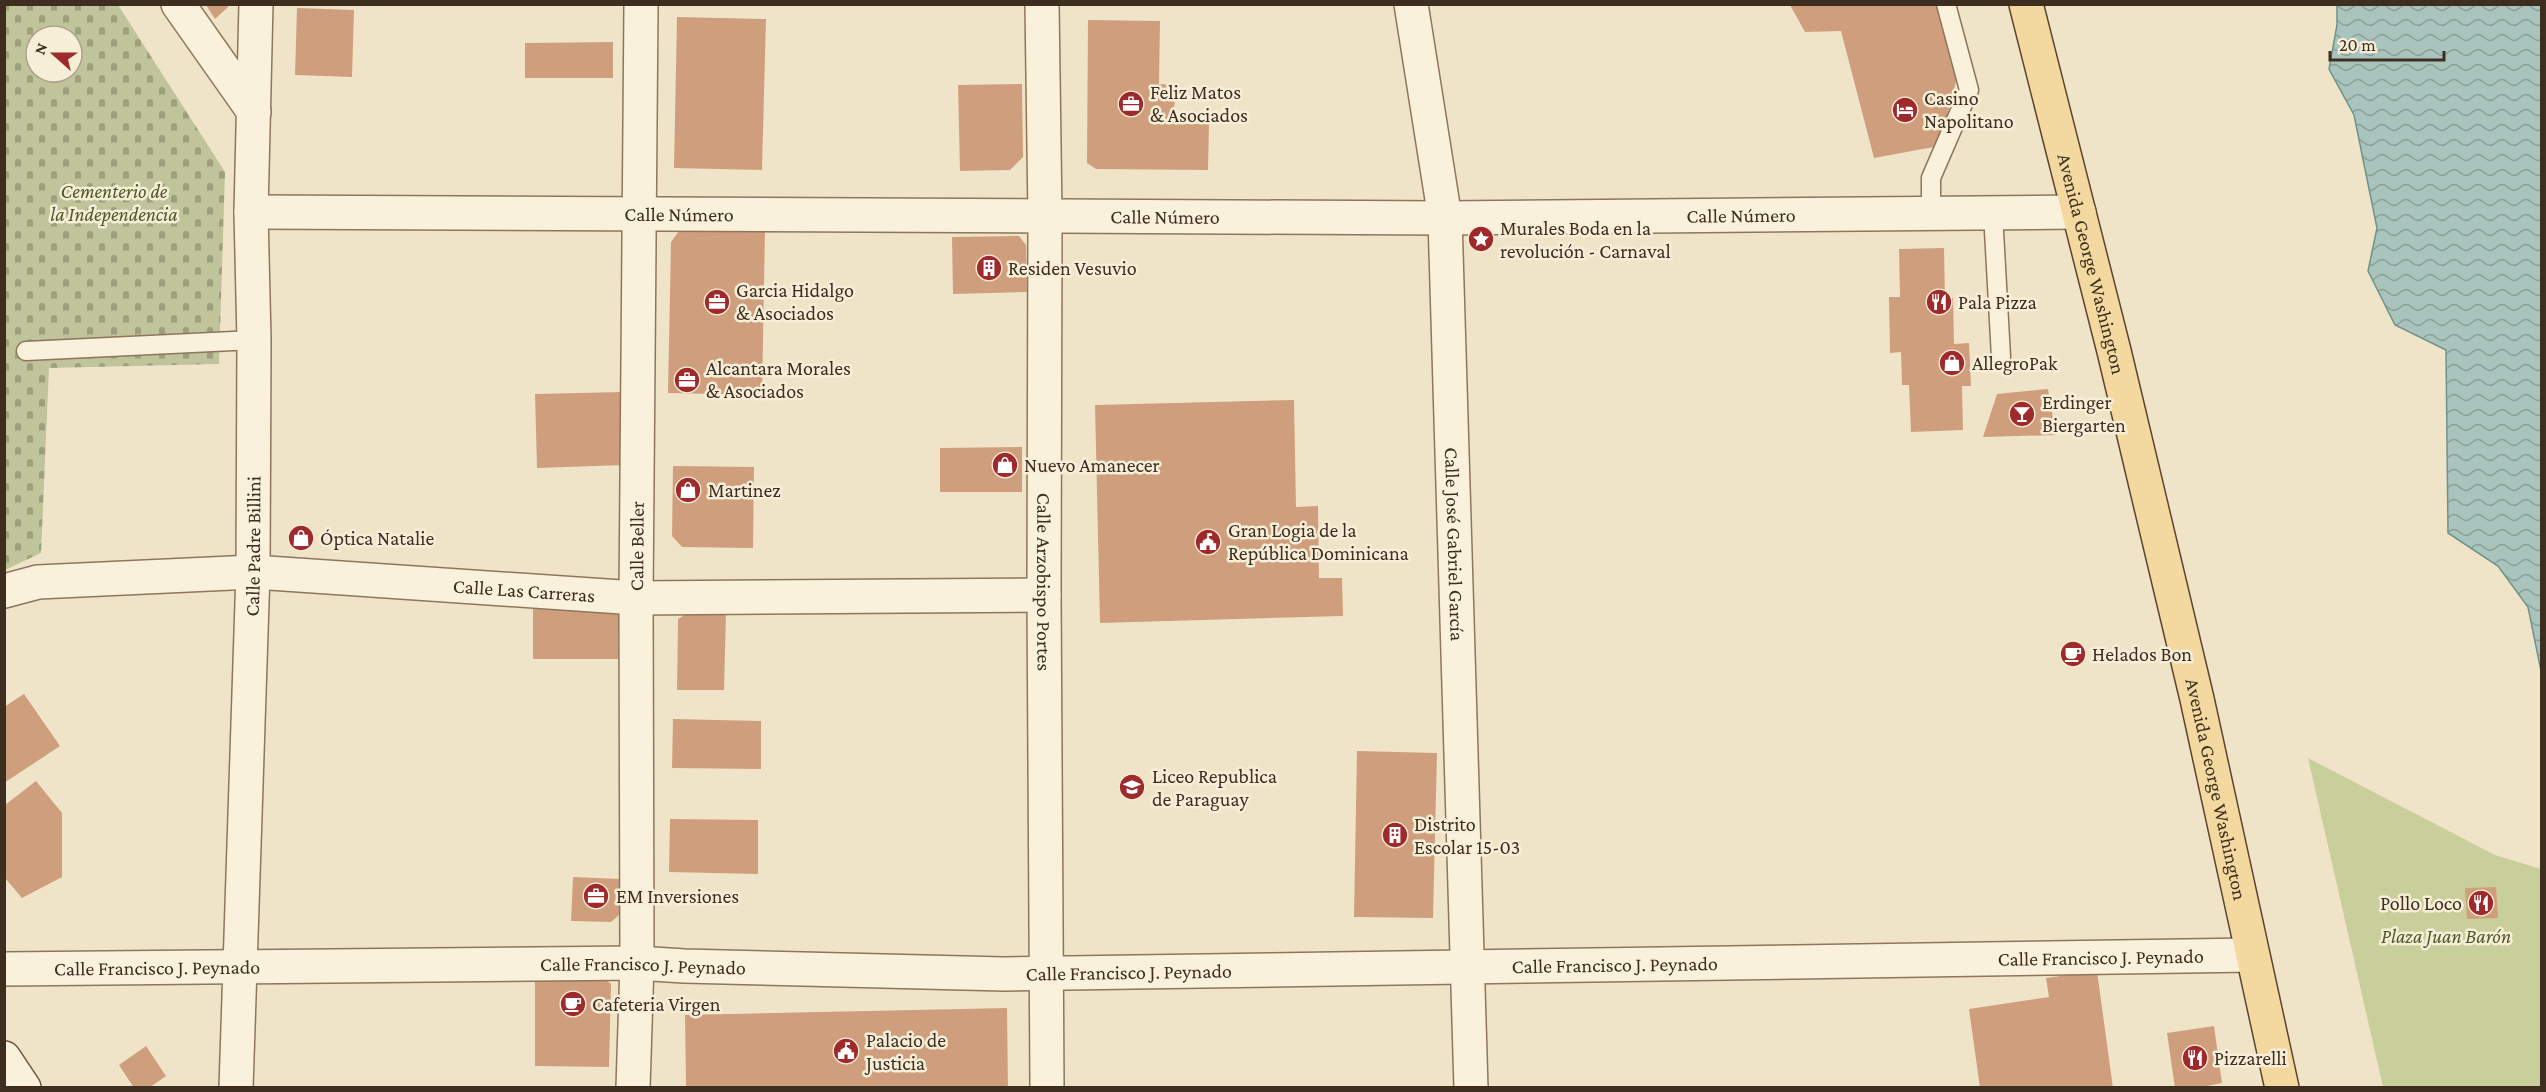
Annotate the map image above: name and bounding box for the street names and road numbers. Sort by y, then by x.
street label: Avenida George Washington [2053,151,2130,377]
street label: Calle Número [624,203,734,225]
street label: Calle Número [1686,204,1796,227]
street label: Calle Número [1110,205,1220,228]
street label: Calle José Gabriel García [1441,447,1469,641]
street label: Calle Padre Billini [241,476,264,617]
street label: Calle Arzobispo Portes [1032,493,1055,671]
street label: Calle Beller [625,501,648,591]
street label: Calle Las Carreras [452,575,596,606]
street label: Avenida George Washington [2181,676,2252,902]
street label: Calle Francisco J. Peynado [1997,945,2204,970]
street label: Calle Francisco J. Peynado [540,952,746,979]
street label: Calle Francisco J. Peynado [1511,952,1718,977]
street label: Calle Francisco J. Peynado [54,956,260,980]
street label: Calle Francisco J. Peynado [1026,960,1232,985]

